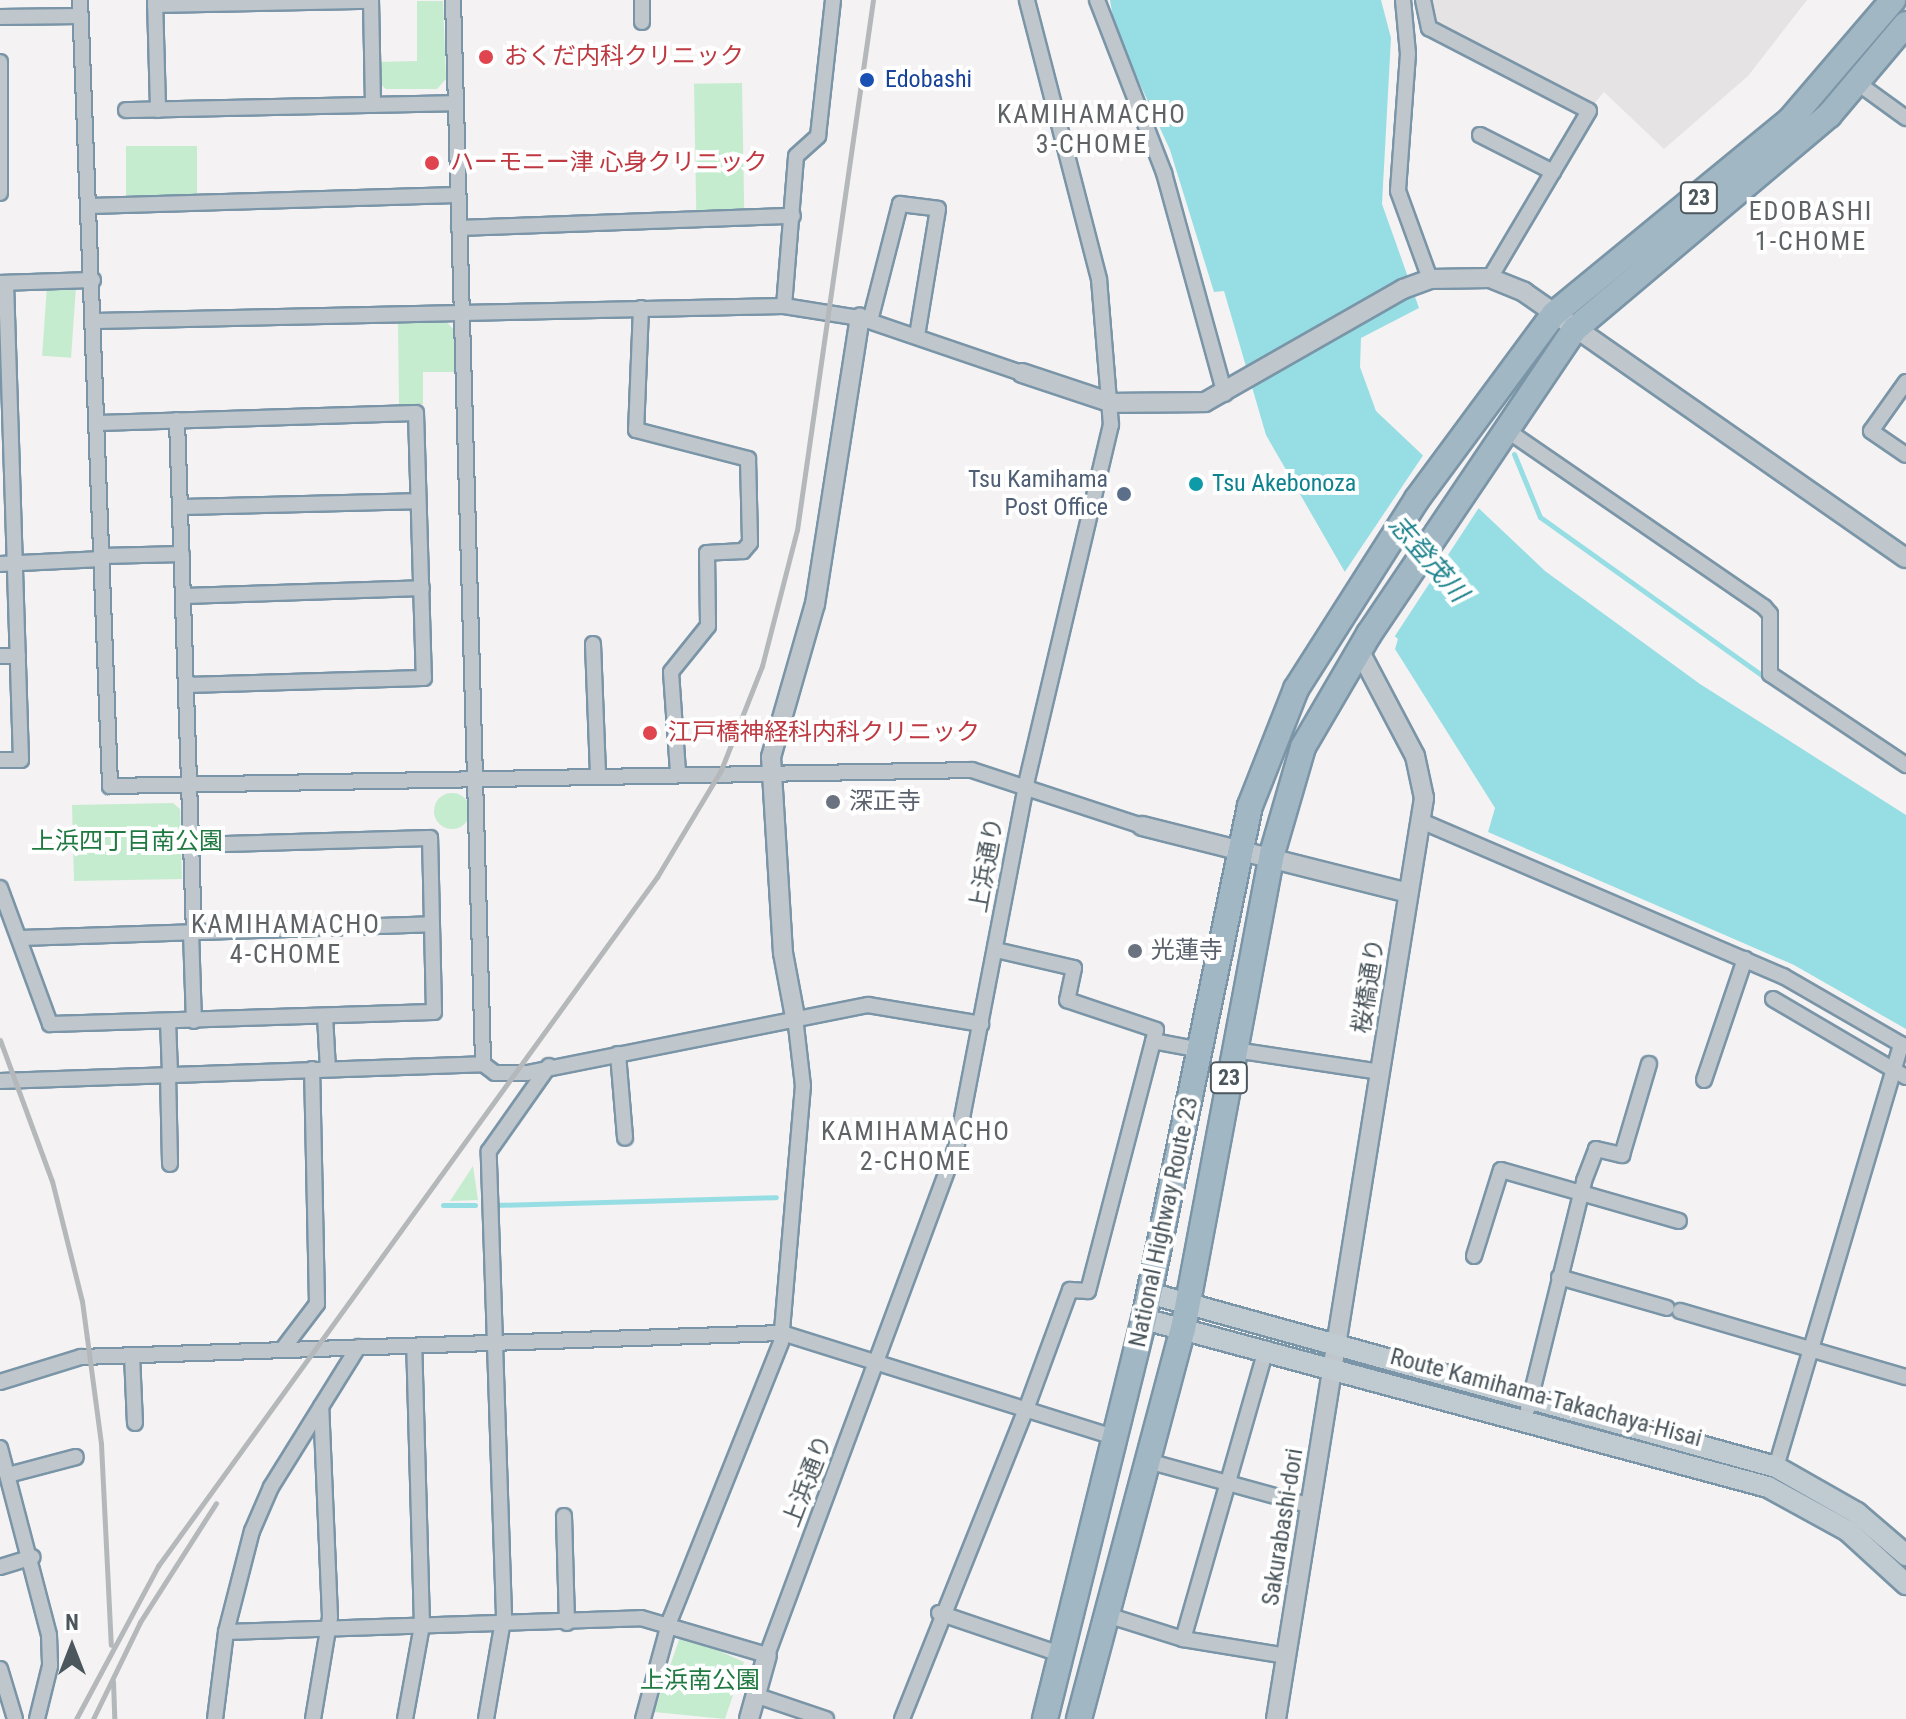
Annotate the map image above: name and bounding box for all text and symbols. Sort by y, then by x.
place label: おくだ内科クリニック [504,43,744,71]
marker: おくだ内科クリニック [475,46,497,68]
place label: Edobashi [885,66,972,94]
marker: Edobashi [856,69,878,91]
district label: KAMIHAMACHO 3-CHOME [997,99,1187,160]
place label: ハーモニー津 心身クリニック [450,149,768,177]
marker: ハーモニー津 心身クリニック [421,152,443,174]
road number: 23 [1679,180,1719,216]
district label: EDOBASHI 1-CHOME [1749,196,1873,258]
place label: Tsu Kamihama Post Office [968,466,1108,522]
place label: Tsu Akebonoza [1212,470,1356,498]
marker: Tsu Akebonoza [1187,475,1205,493]
marker: Tsu Kamihama Post Office [1115,485,1133,503]
water label: 志登茂川 [1382,510,1474,608]
place label: 江戸橋神経科内科クリニック [668,719,980,747]
marker: 江戸橋神経科内科クリニック [639,722,661,744]
place label: 深正寺 [849,788,921,816]
marker: 深正寺 [824,793,842,811]
street label: 上浜通り [964,815,1010,915]
park label: 上浜四丁目南公園 [31,828,223,856]
district label: KAMIHAMACHO 4-CHOME [191,909,381,970]
street label: 桜橋通り [1347,936,1391,1036]
place label: 光蓮寺 [1151,937,1223,965]
marker: 光蓮寺 [1126,942,1144,960]
road number: 23 [1209,1060,1249,1096]
street label: National Highway Route 23 [1123,1094,1205,1350]
district label: KAMIHAMACHO 2-CHOME [821,1116,1011,1178]
street label: Route Kamihama-Takachaya-Hisai [1387,1342,1705,1454]
street label: 上浜通り [777,1431,839,1531]
street label: Sakurabashi-dori [1256,1446,1310,1608]
north arrow [32,1607,112,1687]
text: N [65,1610,79,1635]
park label: 上浜南公園 [640,1667,760,1695]

